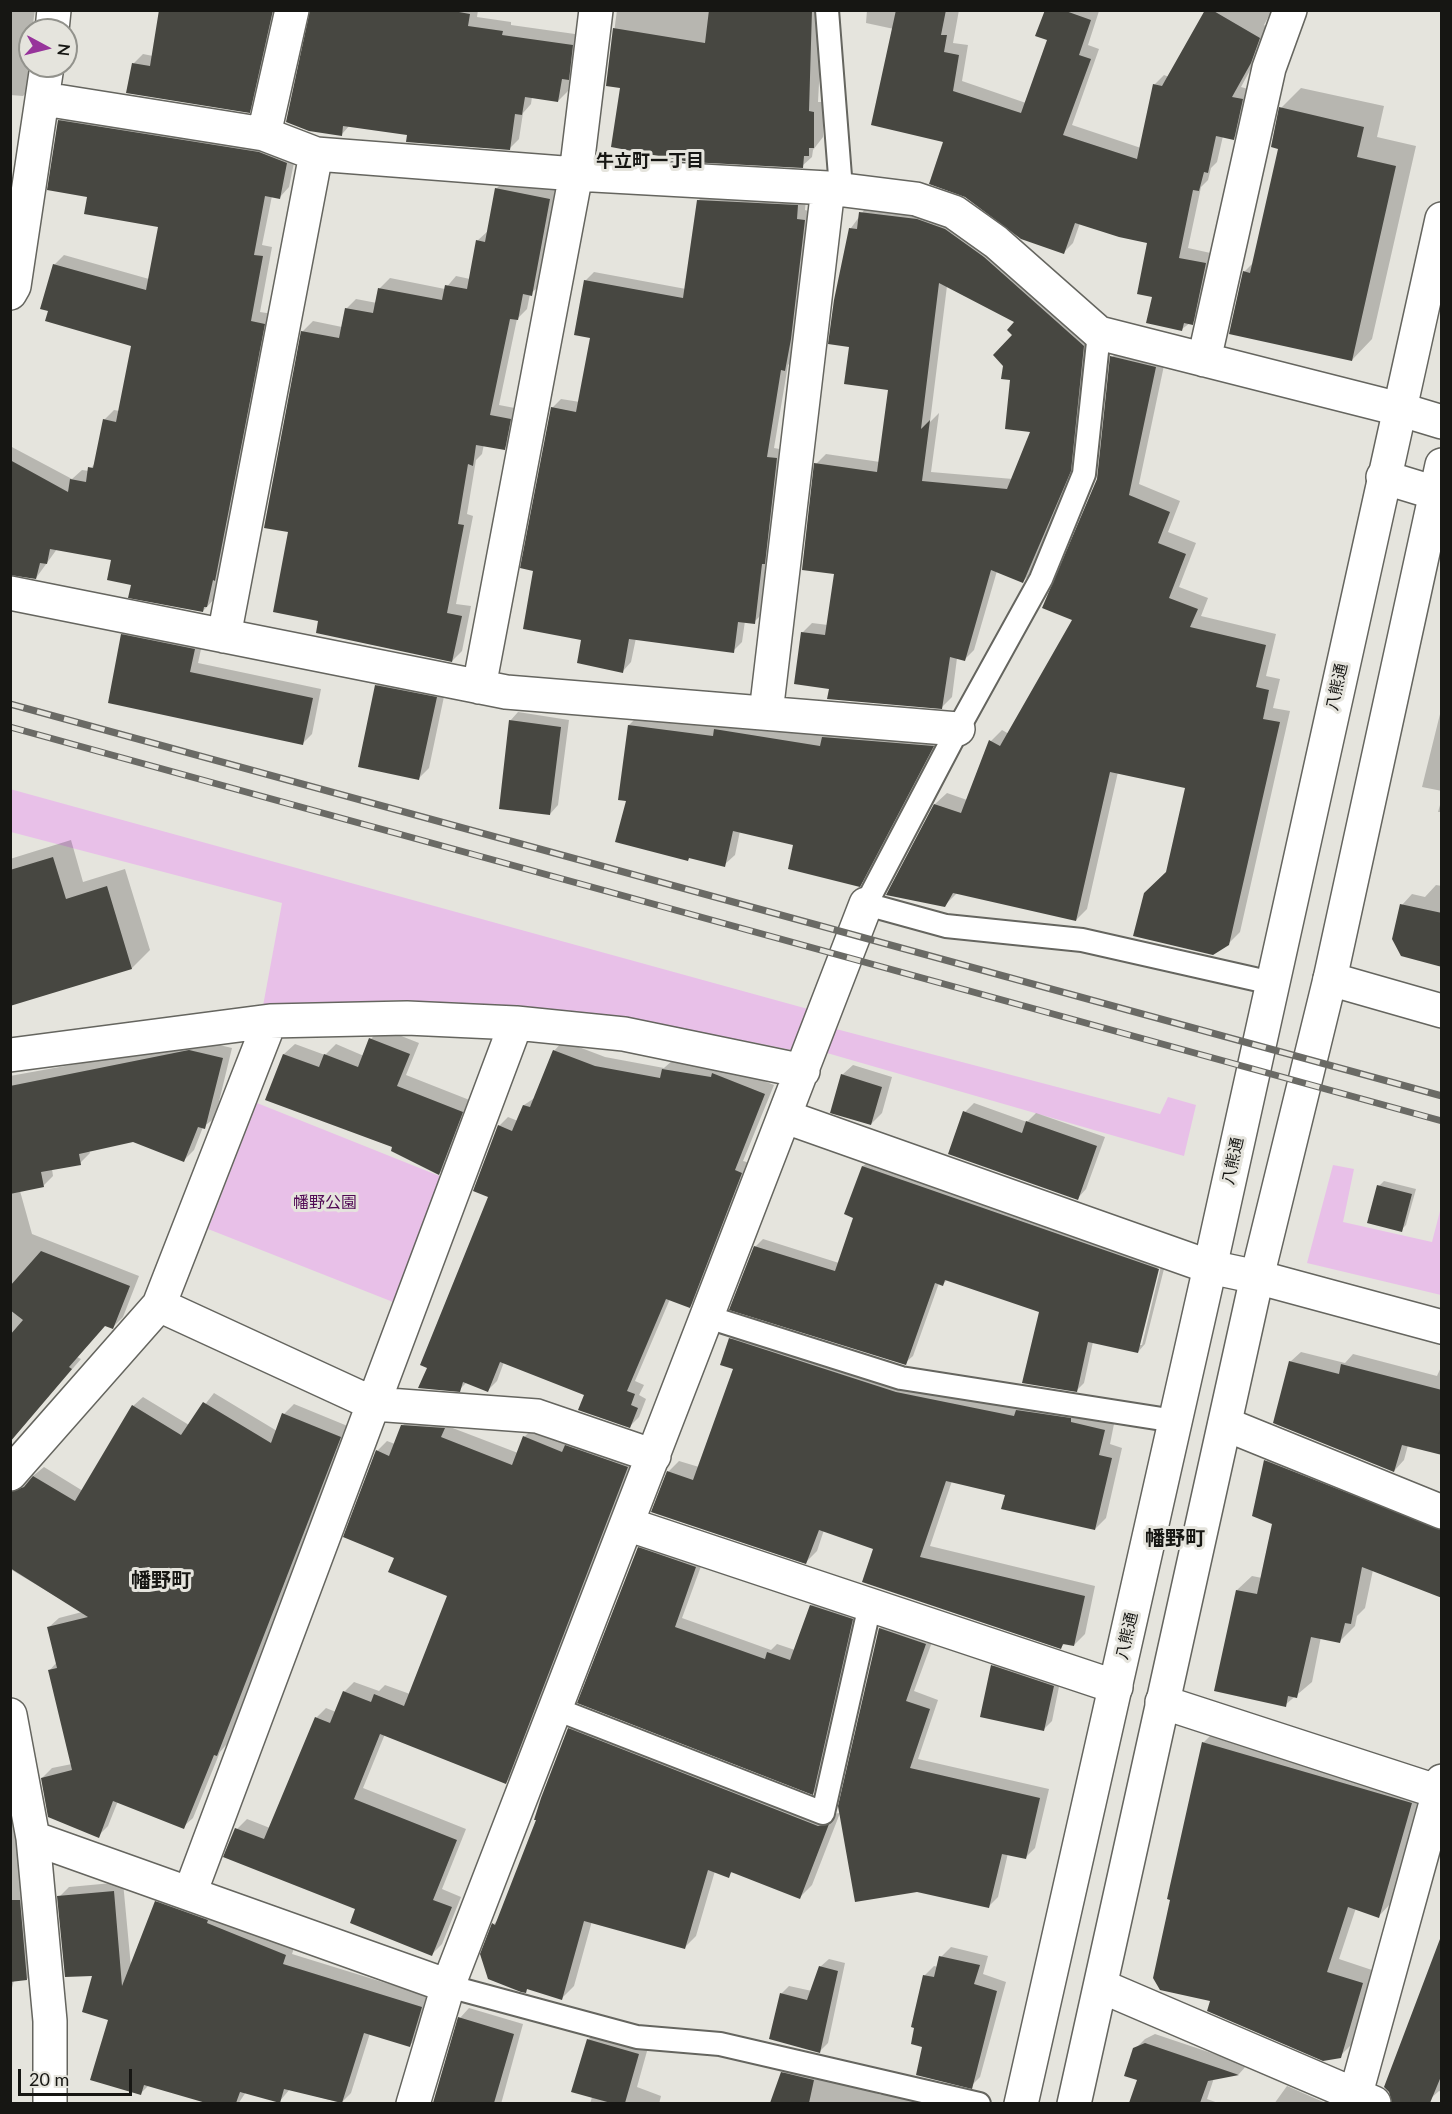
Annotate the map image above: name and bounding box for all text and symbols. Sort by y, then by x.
north arrow [18,18,78,78]
text: N [54,43,75,57]
district label: 牛立町一丁目 [596,150,704,172]
street label: 八熊通 [1323,662,1351,712]
street label: 八熊通 [1219,1136,1247,1186]
park label: 幡野公園 [293,1193,357,1213]
district label: 幡野町 [1145,1527,1205,1551]
district label: 幡野町 [131,1569,191,1593]
street label: 八熊通 [1112,1610,1142,1662]
scale bar [21,2057,135,2095]
text: 20 m [29,2068,69,2090]

